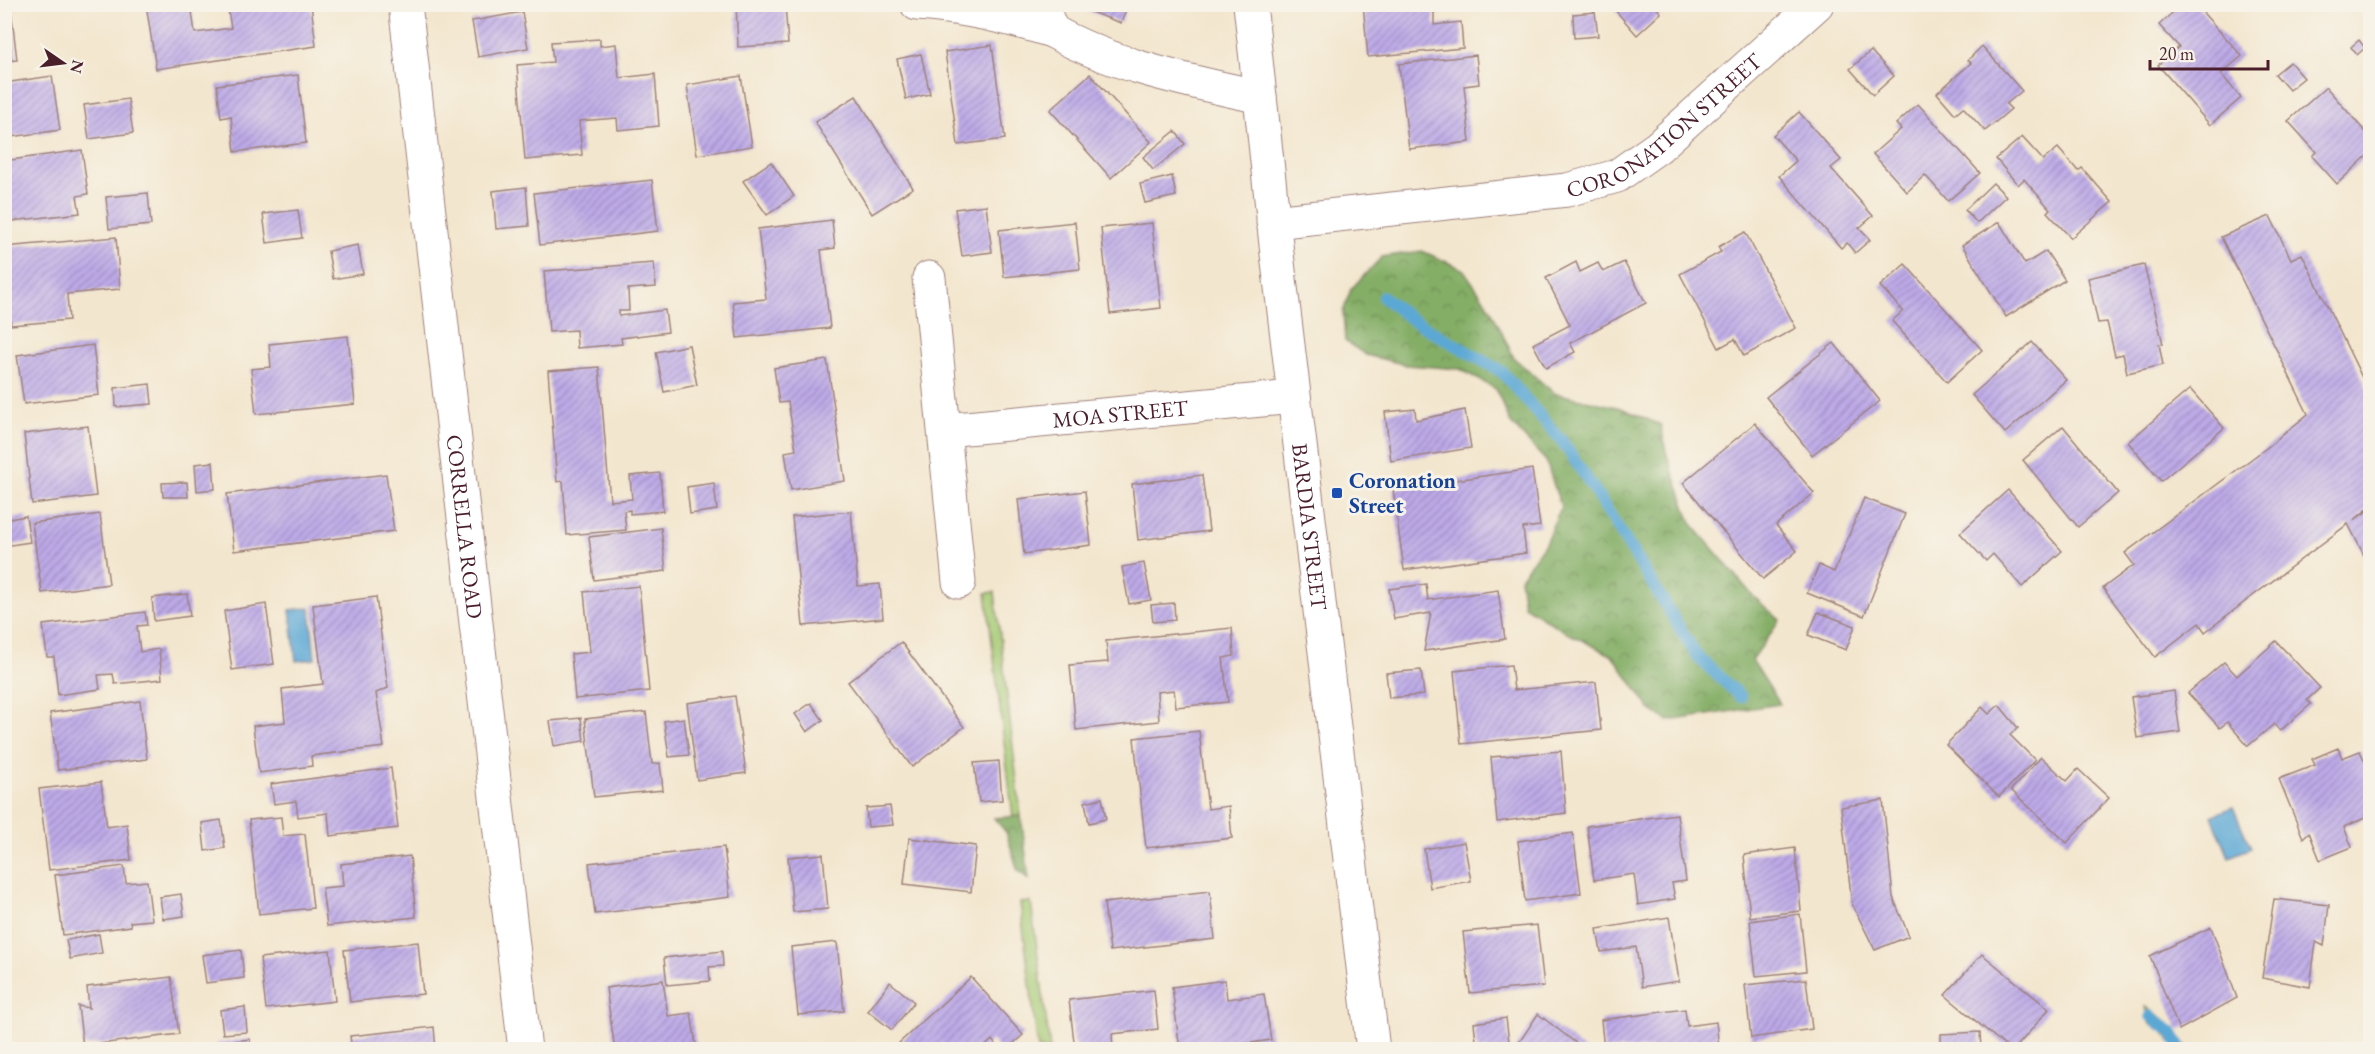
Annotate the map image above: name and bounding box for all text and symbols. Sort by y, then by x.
north arrow [33,33,93,93]
scale bar [2150,33,2268,71]
text: 20 m [2159,42,2194,65]
street label: CORONATION STREET [1563,47,1768,204]
text: N [65,58,89,75]
street label: MOA STREET [1051,393,1190,435]
street label: CORRELLA ROAD [439,433,489,620]
street label: BARDIA STREET [1285,442,1334,612]
place label: Coronation Street [1349,466,1456,520]
marker: Coronation Street [1330,486,1344,500]

